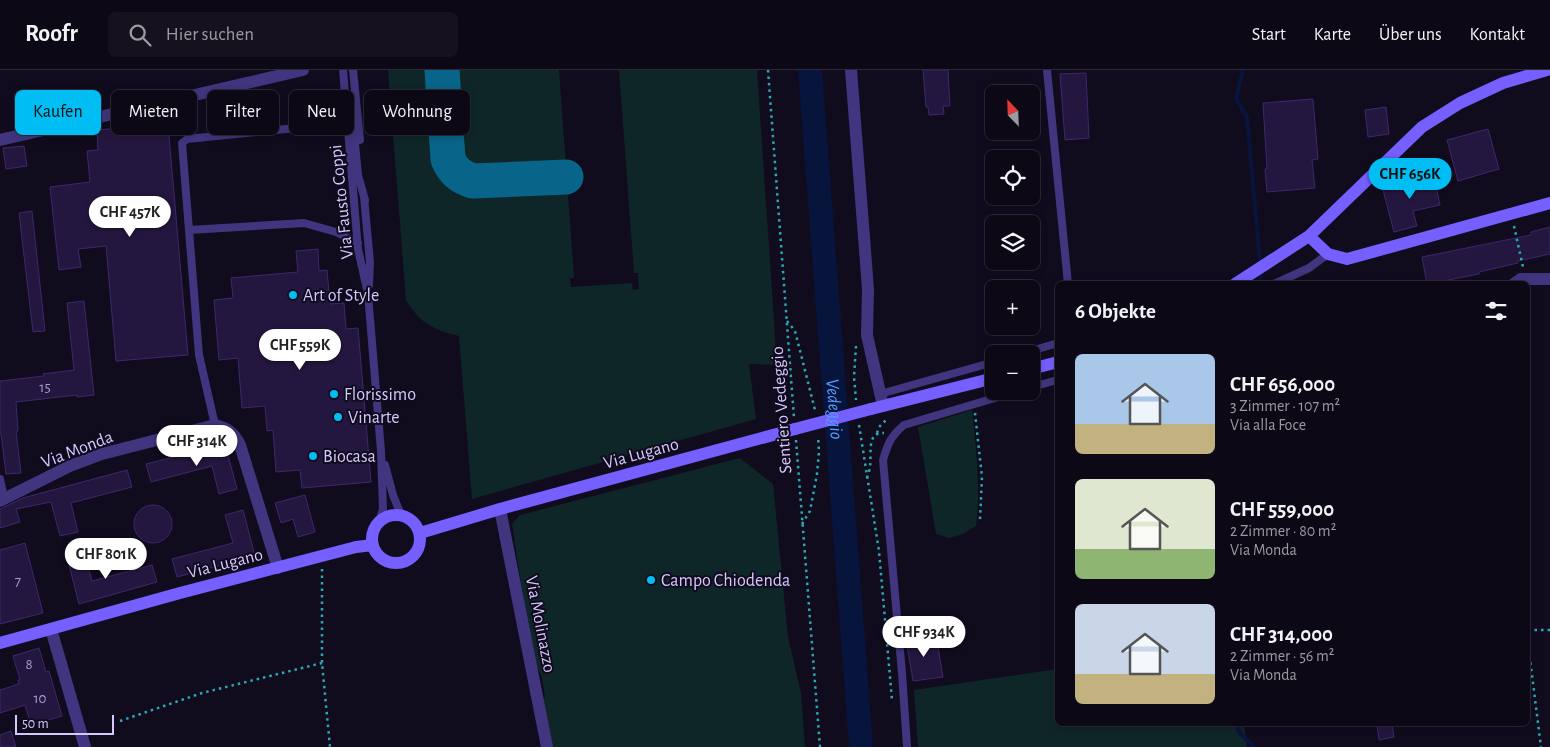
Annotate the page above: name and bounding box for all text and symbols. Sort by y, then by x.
search box [108,12,458,57]
icon: search [126,21,154,49]
text: Roofr [25,22,78,46]
text: Hier suchen [166,25,254,44]
text: Start [1252,26,1286,44]
text: Karte [1314,26,1351,44]
text: Über uns [1379,26,1442,44]
text: Kontakt [1470,26,1525,44]
north arrow [985,85,1040,140]
map controls [985,85,1040,400]
chip: Kaufen [15,90,101,135]
chip: Mieten [111,90,197,135]
chip: Filter [207,90,279,135]
chip: Neu [289,90,354,135]
chip: Wohnung [364,90,470,135]
street label: Via Fausto Coppi [327,144,357,260]
button: locate [985,150,1040,205]
pin: CHF 656K [1358,158,1462,200]
text: CHF 656K [1380,166,1440,182]
pin: CHF 457K [78,196,182,238]
text: CHF 457K [100,204,160,220]
button: layers [985,215,1040,270]
button: + [985,280,1040,335]
place label: Art of Style [303,287,379,305]
marker: Art of Style [287,289,299,301]
icon: filters [1482,297,1510,325]
text: 6 Objekte [1075,301,1156,322]
pin: CHF 559K [248,328,352,371]
text: CHF 559K [270,337,330,353]
button: − [985,345,1040,400]
street label: Sentiero Vedeggio [769,346,795,474]
icon: home [1115,374,1175,434]
text: CHF 656,000 [1230,374,1335,395]
water label: Vedeggio [822,378,846,440]
house number: 15 [39,380,51,395]
place label: Florissimo [344,386,416,404]
marker: Florissimo [328,388,340,400]
text: 3 Zimmer · 107 m² [1230,398,1340,414]
place label: Vinarte [348,409,400,427]
marker: Vinarte [332,411,344,423]
text: Via alla Foce [1230,417,1306,433]
pin: CHF 314K [145,424,249,467]
street label: Via Monda [39,428,116,472]
text: CHF 314K [167,433,227,449]
street label: Via Lugano [602,435,681,473]
place label: Biocasa [323,448,376,466]
marker: Biocasa [307,450,319,462]
icon: home [1115,499,1175,559]
text: CHF 559,000 [1230,499,1334,520]
text: 2 Zimmer · 80 m² [1230,523,1336,539]
pin: CHF 801K [54,538,158,580]
text: Via Monda [1230,542,1297,558]
text: CHF 801K [76,546,136,562]
street label: Via Lugano [186,546,265,582]
place label: Campo Chiodenda [661,572,790,590]
house number: 7 [15,574,21,589]
street label: Via Molinazzo [522,574,558,674]
marker: Campo Chiodenda [645,574,657,586]
pin: CHF 934K [872,616,976,658]
text: CHF 934K [893,624,955,640]
icon: home [1115,624,1175,684]
text: CHF 314,000 [1230,624,1333,645]
text: 2 Zimmer · 56 m² [1230,648,1334,664]
house number: 8 [25,657,33,672]
text: Via Monda [1230,667,1297,683]
house number: 10 [33,691,47,706]
scale bar [15,712,114,735]
text: 50 m [22,717,49,731]

